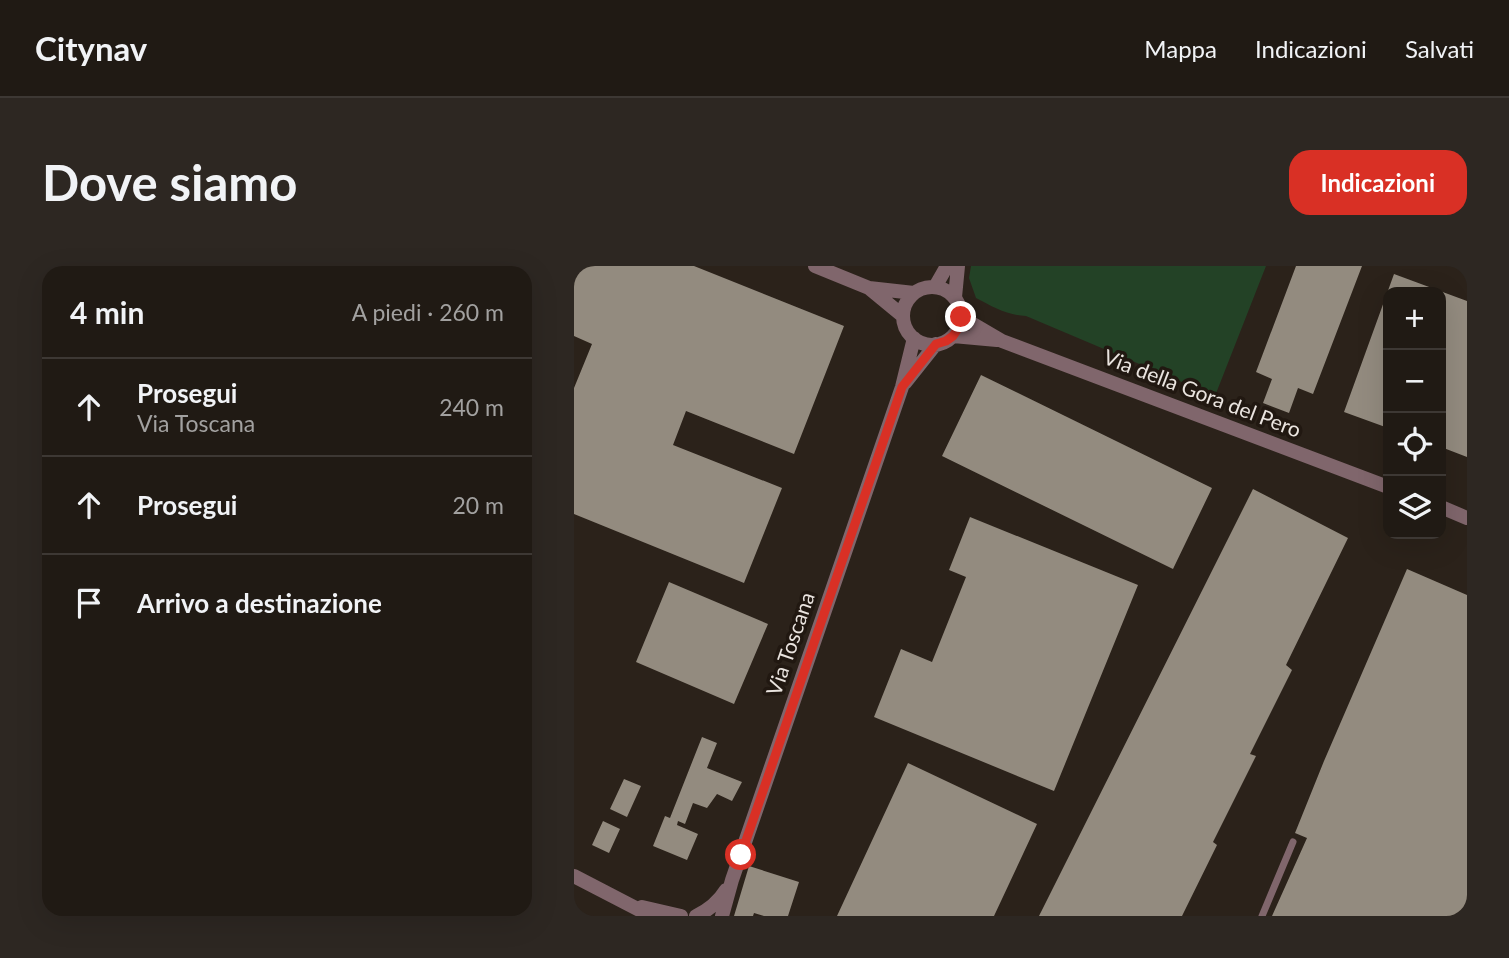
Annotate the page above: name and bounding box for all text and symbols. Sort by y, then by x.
text: Citynav [35,28,147,68]
text: Mappa [1144,34,1217,63]
text: Indicazioni [1255,34,1367,63]
text: Salvati [1405,34,1474,63]
button: Indicazioni [1289,150,1467,215]
text: Dove siamo [42,153,298,211]
map controls [1383,287,1446,539]
button: + [1383,287,1446,350]
text: 4 min [70,294,144,330]
text: A piedi · 260 m [352,298,504,326]
route end [945,301,976,332]
street label: Via della Gora del Pero [1100,343,1305,442]
button: − [1383,350,1446,413]
text: Prosegui [137,377,237,409]
icon: ahead [70,388,108,426]
text: 240 m [439,393,504,421]
text: Via Toscana [137,409,255,437]
button: locate [1383,413,1446,476]
button: layers [1383,476,1446,539]
icon: ahead [70,486,108,524]
text: Prosegui [137,489,237,521]
text: 20 m [453,491,504,519]
icon: arrive [70,584,108,622]
text: Arrivo a destinazione [137,587,382,619]
street label: Via Toscana [760,588,819,699]
route start [725,839,756,870]

